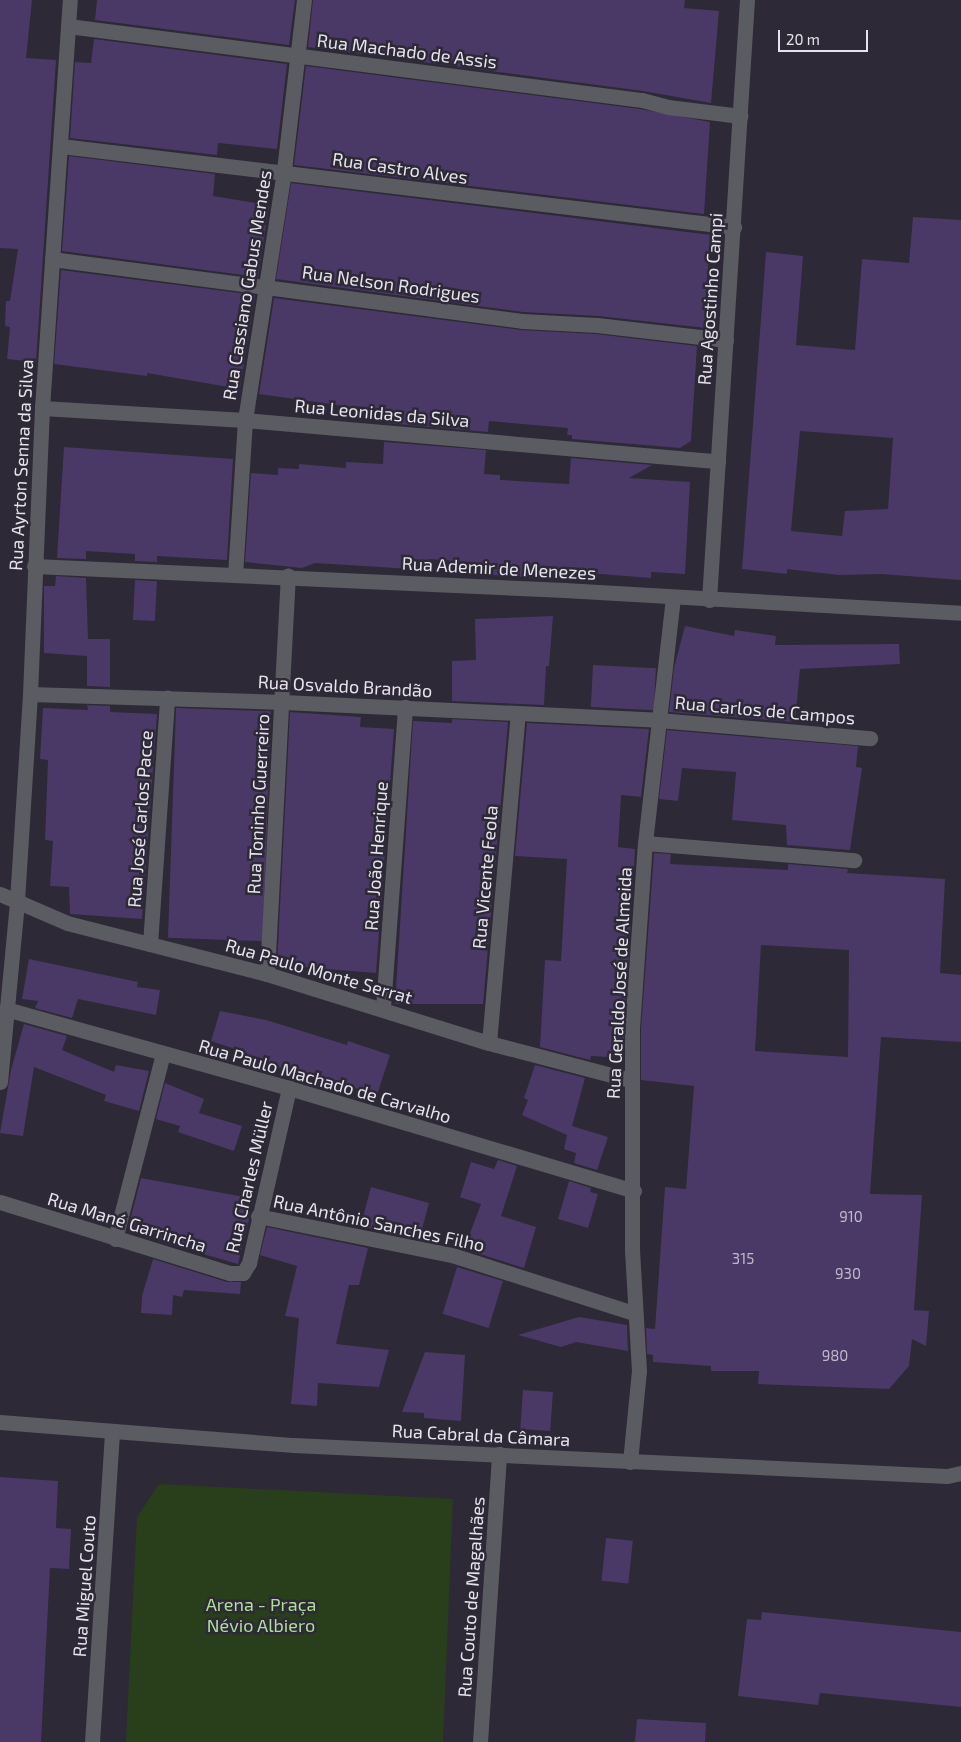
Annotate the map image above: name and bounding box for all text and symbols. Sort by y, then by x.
scale bar [781,20,871,52]
street label: Rua Machado de Assis [315,29,499,73]
text: 20 m [786,30,820,48]
street label: Rua Castro Alves [331,148,469,188]
street label: Rua Cassiano Gabus Mendes [218,168,276,402]
street label: Rua Agostinho Campi [693,212,727,386]
street label: Rua Nelson Rodrigues [301,261,481,307]
street label: Rua Ayrton Senna da Silva [5,359,37,571]
street label: Rua Leonidas da Silva [294,395,470,431]
street label: Rua Ademir de Menezes [401,552,597,584]
street label: Rua Osvaldo Brandão [257,671,433,701]
street label: Rua Carlos de Campos [674,691,856,729]
street label: Rua Toninho Guerreiro [242,713,274,895]
street label: Rua José Carlos Pacce [123,729,157,909]
street label: Rua João Henrique [360,781,392,931]
street label: Rua Vicente Feola [468,804,502,950]
street label: Rua Geraldo José de Almeida [602,866,636,1100]
street label: Rua Paulo Monte Serrat [223,934,415,1008]
street label: Rua Paulo Machado de Carvalho [196,1035,454,1127]
street label: Rua Charles Müller [221,1099,277,1255]
street label: Rua Mané Garrincha [45,1188,209,1256]
street label: Rua Antônio Sanches Filho [271,1190,487,1256]
house number: 910 [839,1208,863,1226]
house number: 315 [732,1250,754,1268]
house number: 930 [835,1265,861,1283]
house number: 980 [822,1347,848,1365]
street label: Rua Cabral da Câmara [391,1420,571,1450]
street label: Rua Couto de Magalhães [453,1496,489,1698]
street label: Rua Miguel Couto [68,1514,100,1658]
park label: Arena - Praça Névio Albiero [206,1594,316,1636]

